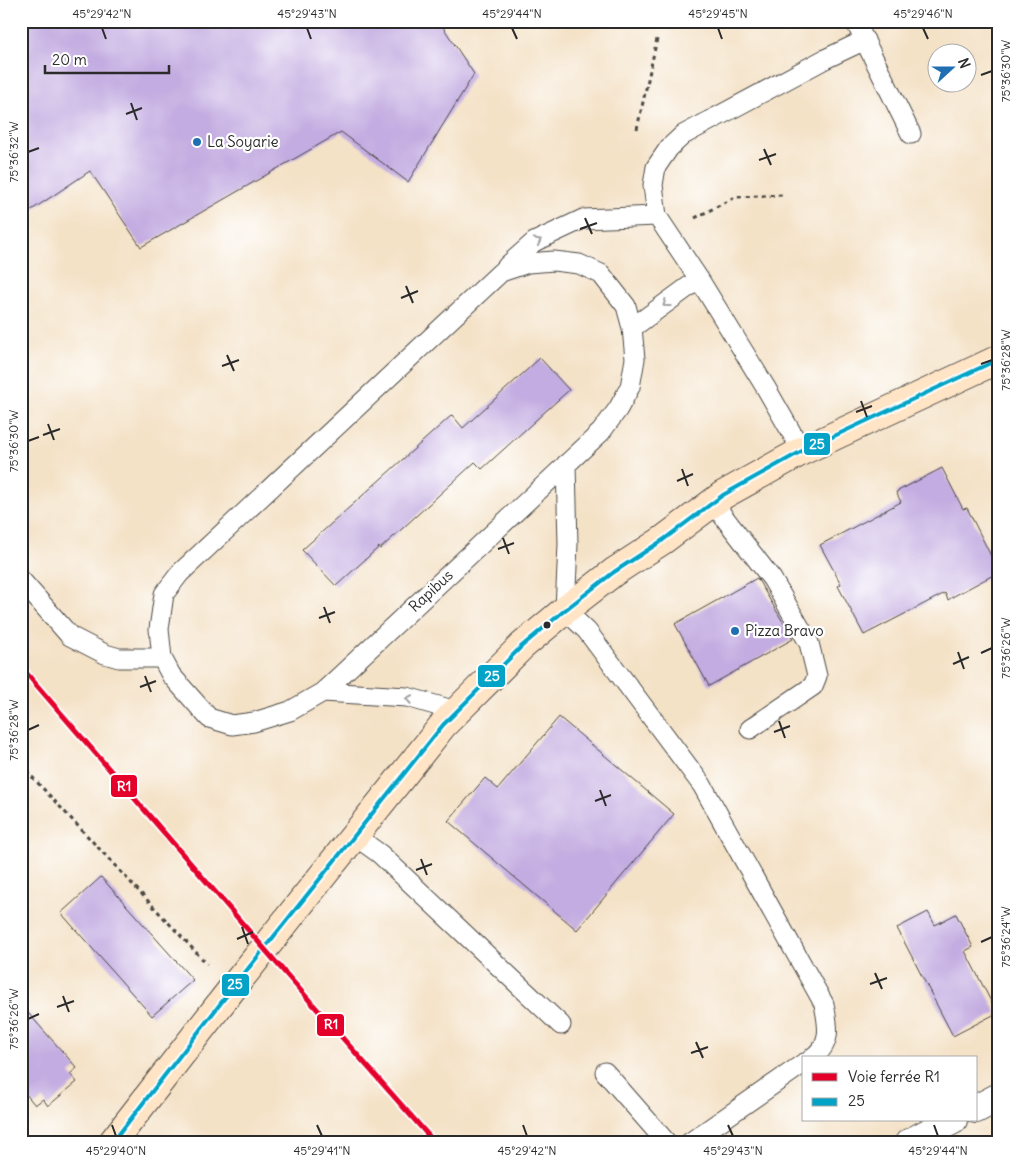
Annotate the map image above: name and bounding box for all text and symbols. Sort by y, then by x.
text: 45°29'42"N [72,6,132,21]
text: 45°29'43"N [277,6,337,21]
text: 45°29'44"N [482,6,542,21]
text: 45°29'45"N [688,6,748,21]
text: 45°29'46"N [893,6,953,21]
text: 75°36'30"W [998,40,1013,102]
scale bar [45,42,169,74]
north arrow [928,42,978,92]
text: 20 m [52,50,87,69]
text: N [954,56,974,71]
text: 75°36'32"W [6,121,21,183]
place label: La Soyarie [207,132,279,151]
marker: La Soyarie [191,136,203,148]
one-way arrow [533,237,542,247]
one-way arrow [662,298,672,307]
text: 75°36'28"W [998,329,1013,391]
text: 75°36'30"W [6,410,21,472]
line badge: 25 [803,432,831,456]
text: 25 [809,435,825,453]
street label: Rapibus [405,565,457,616]
text: 75°36'26"W [998,617,1013,679]
unlabelled marker [542,620,552,630]
place label: Pizza Bravo [745,621,824,640]
marker: Pizza Bravo [729,625,741,637]
line badge: 25 [477,664,506,688]
text: 25 [484,667,500,685]
one-way arrow [405,694,414,704]
text: 75°36'28"W [6,699,21,761]
line badge: R1 [110,774,138,798]
text: R1 [117,777,131,795]
text: 75°36'24"W [998,906,1013,968]
line badge: 25 [221,973,250,997]
text: 25 [227,975,243,993]
text: 75°36'26"W [6,988,21,1050]
line badge: R1 [316,1013,345,1037]
text: R1 [324,1015,338,1033]
legend [802,1056,978,1122]
text: Voie ferrée R1 [848,1067,940,1086]
text: 25 [848,1091,865,1110]
text: 45°29'40"N [86,1143,146,1158]
text: 45°29'41"N [293,1143,351,1158]
text: 45°29'42"N [497,1143,557,1158]
text: 45°29'43"N [703,1143,763,1158]
text: 45°29'44"N [908,1143,968,1158]

